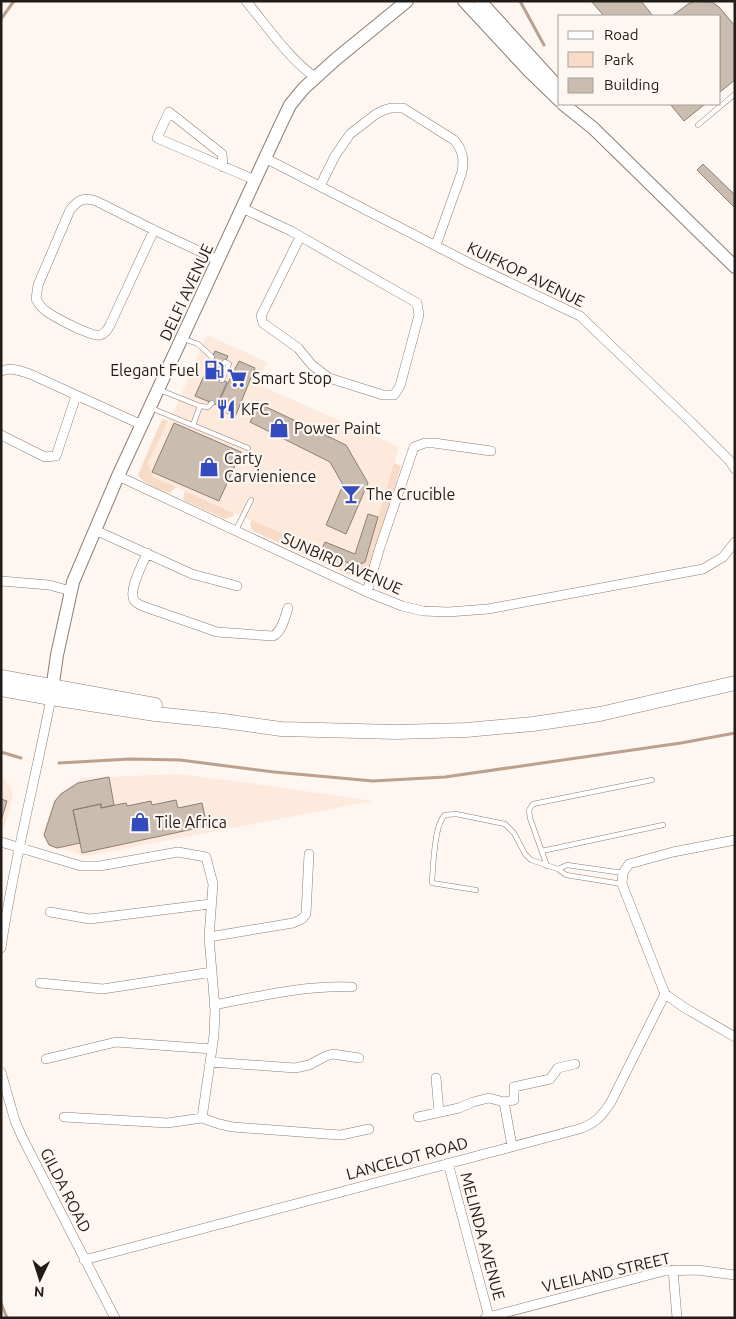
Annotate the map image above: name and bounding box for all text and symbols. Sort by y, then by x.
legend [558,15,721,105]
text: Road [604,26,639,43]
text: Park [604,51,634,68]
text: Building [604,76,659,93]
street label: KUIFKOP AVENUE [464,238,588,310]
street label: DELFI AVENUE [156,241,216,343]
fuel station icon: Elegant Fuel [203,359,225,381]
place label: Elegant Fuel [110,361,199,379]
supermarket icon: Smart Stop [226,367,248,389]
place label: Smart Stop [252,369,332,387]
restaurant icon: KFC [215,398,237,420]
place label: KFC [241,400,269,418]
shop icon: Power Paint [268,417,290,439]
place label: Power Paint [294,419,381,437]
place label: Carty Carvienience [224,449,316,485]
shop icon: Carty Carvienience [198,456,220,478]
bar icon: The Crucible [340,483,362,505]
place label: The Crucible [366,485,455,503]
street label: SUNBIRD AVENUE [279,528,405,598]
shop icon: Tile Africa [129,811,151,833]
place label: Tile Africa [155,813,227,831]
street label: LANCELOT ROAD [344,1133,470,1183]
street label: GILDA ROAD [37,1145,95,1235]
street label: MELINDA AVENUE [457,1170,509,1302]
street label: VLEILAND STREET [540,1248,672,1295]
north arrow [15,1254,65,1304]
text: N [33,1284,45,1300]

